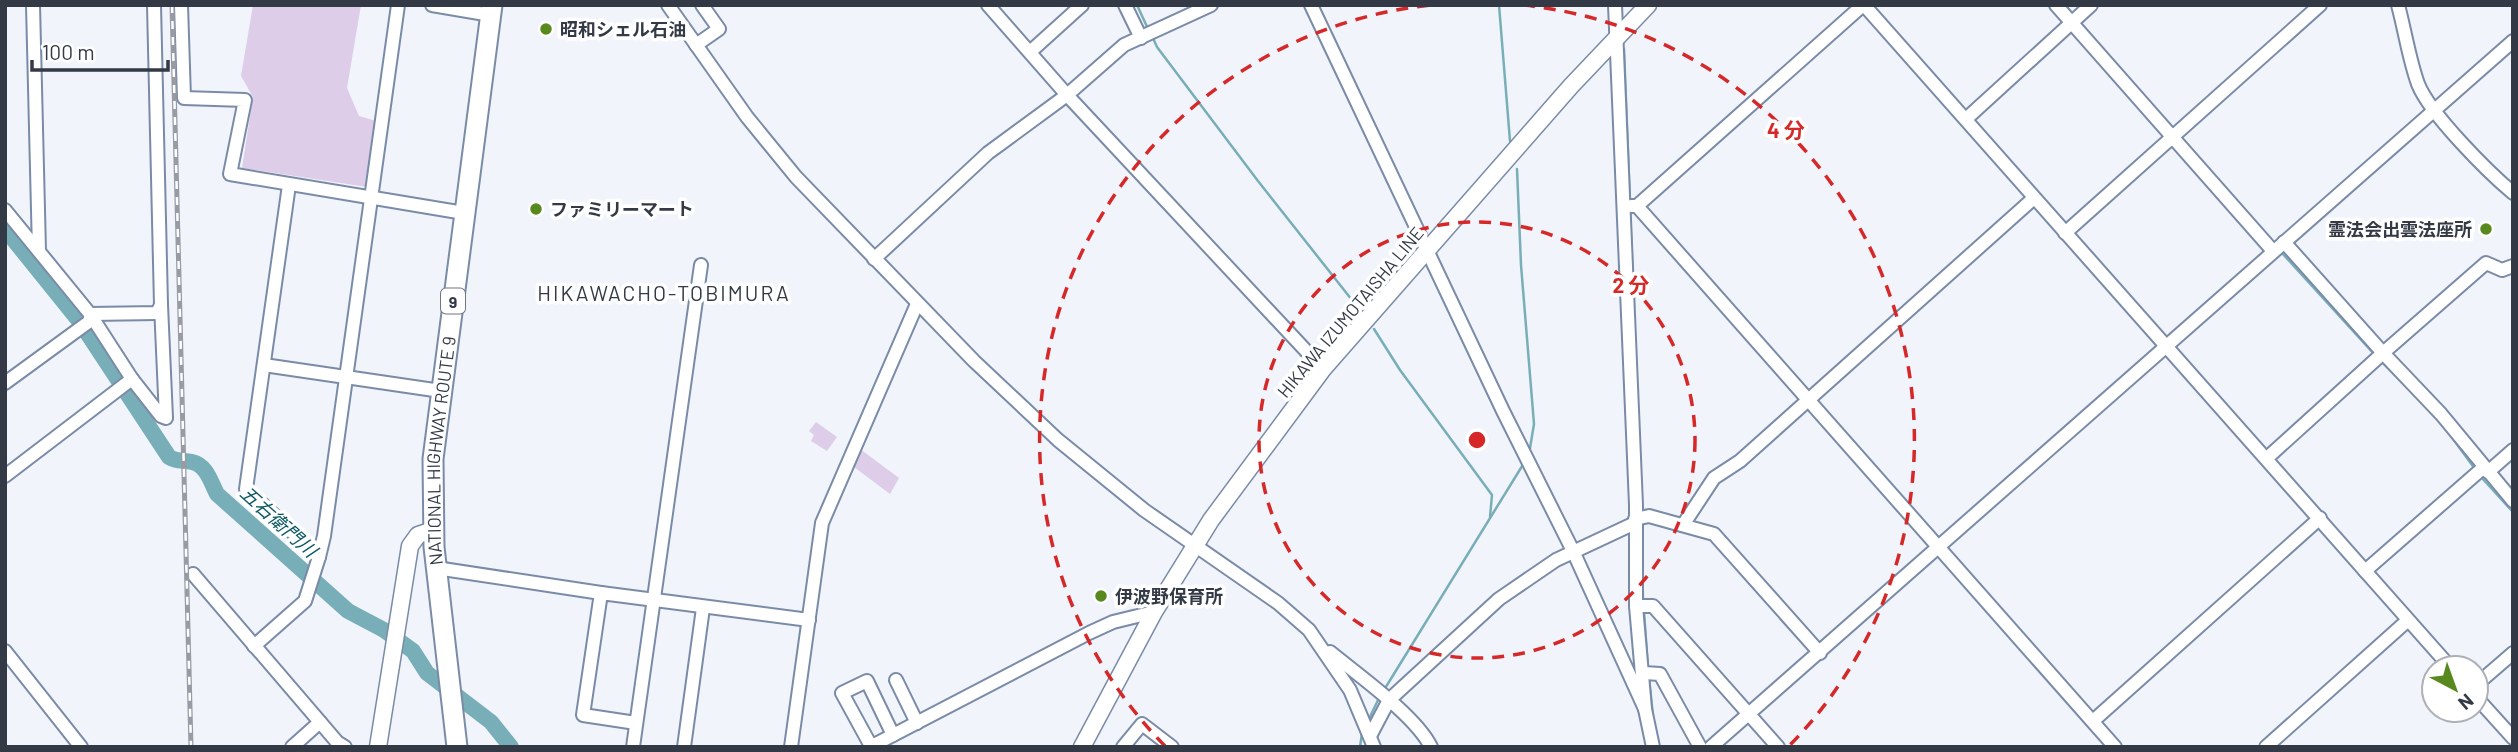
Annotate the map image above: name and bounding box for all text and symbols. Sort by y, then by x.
place label: 昭和シェル石油 [560,18,686,40]
marker: 昭和シェル石油 [538,21,554,37]
scale bar [32,28,168,72]
text: 100 m [42,39,95,64]
text: 4 分 [1767,117,1805,142]
place label: ファミリーマート [550,198,694,220]
marker: ファミリーマート [528,201,544,217]
place label: 霊法会出雲法座所 [2328,218,2472,240]
marker: 霊法会出雲法座所 [2478,221,2494,237]
street label: HIKAWA IZUMOTAISHA LINE [1272,222,1428,402]
text: 2 分 [1613,272,1649,297]
district label: HIKAWACHO-TOBIMURA [537,280,791,305]
road number: 9 [441,288,465,314]
street label: NATIONAL HIGHWAY ROUTE 9 [421,335,460,566]
centre of rings [1465,428,1489,452]
water label: 五右衛門川 [236,481,323,563]
place label: 伊波野保育所 [1115,585,1223,607]
marker: 伊波野保育所 [1093,588,1109,604]
north arrow [2420,654,2490,724]
text: N [2454,689,2479,715]

